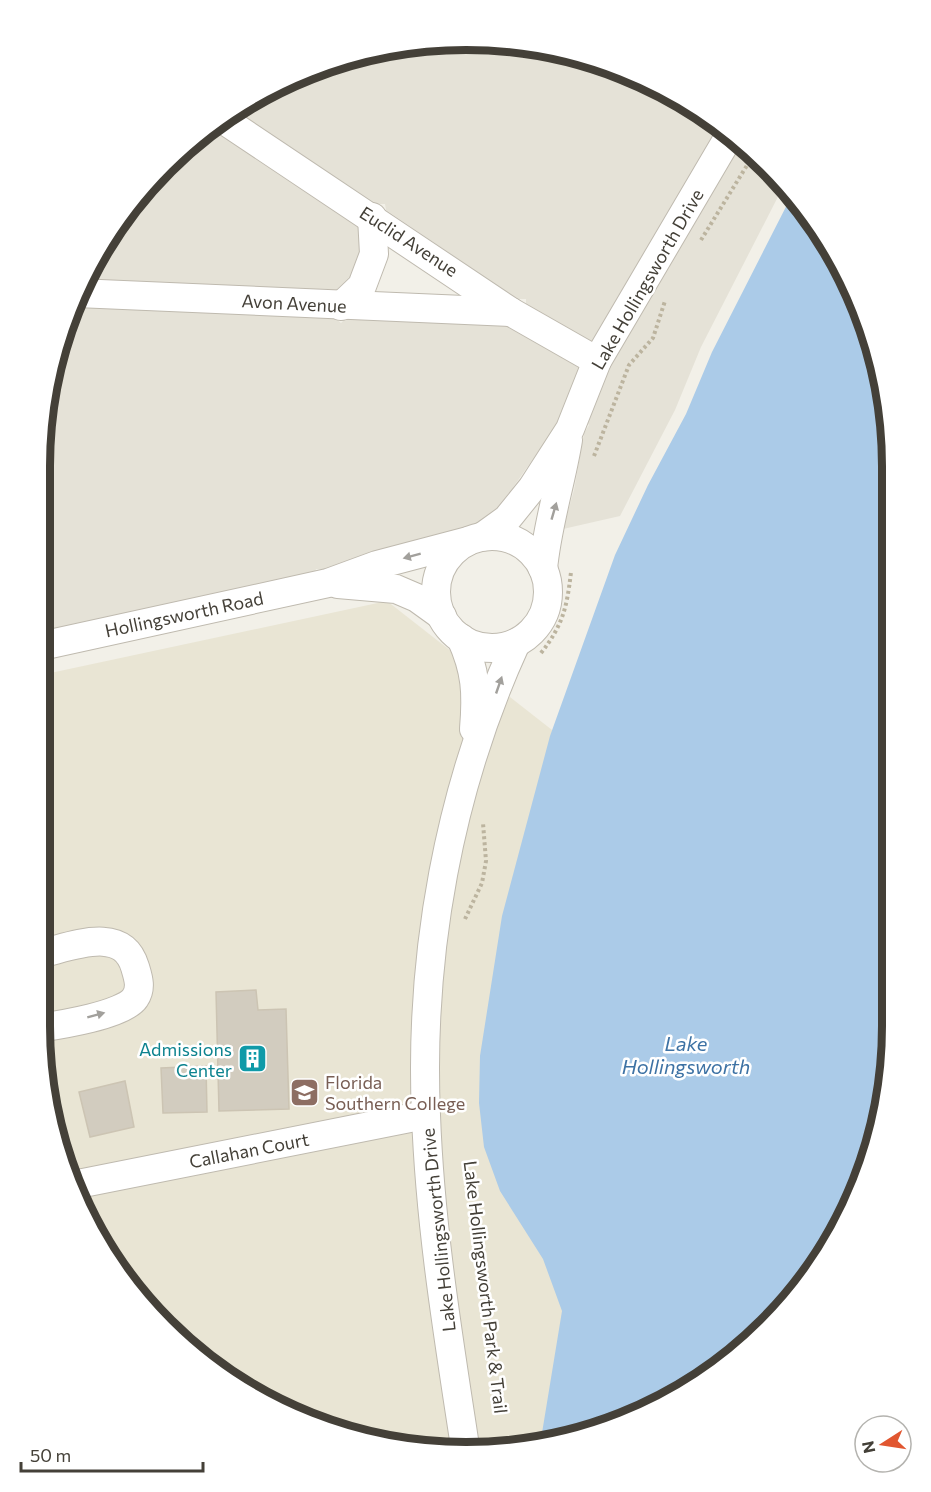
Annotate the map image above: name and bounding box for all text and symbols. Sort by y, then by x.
street label: Lake Hollingsworth Drive [586,185,708,373]
street label: Euclid Avenue [356,201,462,281]
street label: Avon Avenue [241,289,347,317]
one-way arrow [550,502,559,520]
one-way arrow [403,552,421,562]
street label: Hollingsworth Road [103,586,265,642]
one-way arrow [495,676,505,694]
one-way arrow [87,1010,105,1019]
water label: Lake Hollingsworth [622,1031,750,1078]
place label: Admissions Center [139,1038,232,1081]
building icon: Admissions Center [237,1043,269,1075]
place label: Florida Southern College [325,1071,465,1114]
school or university icon: Florida Southern College [288,1076,320,1108]
street label: Lake Hollingsworth Drive [416,1127,460,1333]
street label: Callahan Court [187,1128,311,1172]
street label: Lake Hollingsworth Park & Trail [460,1159,512,1415]
north arrow [853,1414,913,1474]
scale bar [21,1435,202,1473]
text: N [857,1439,878,1455]
text: 50 m [30,1444,71,1466]

